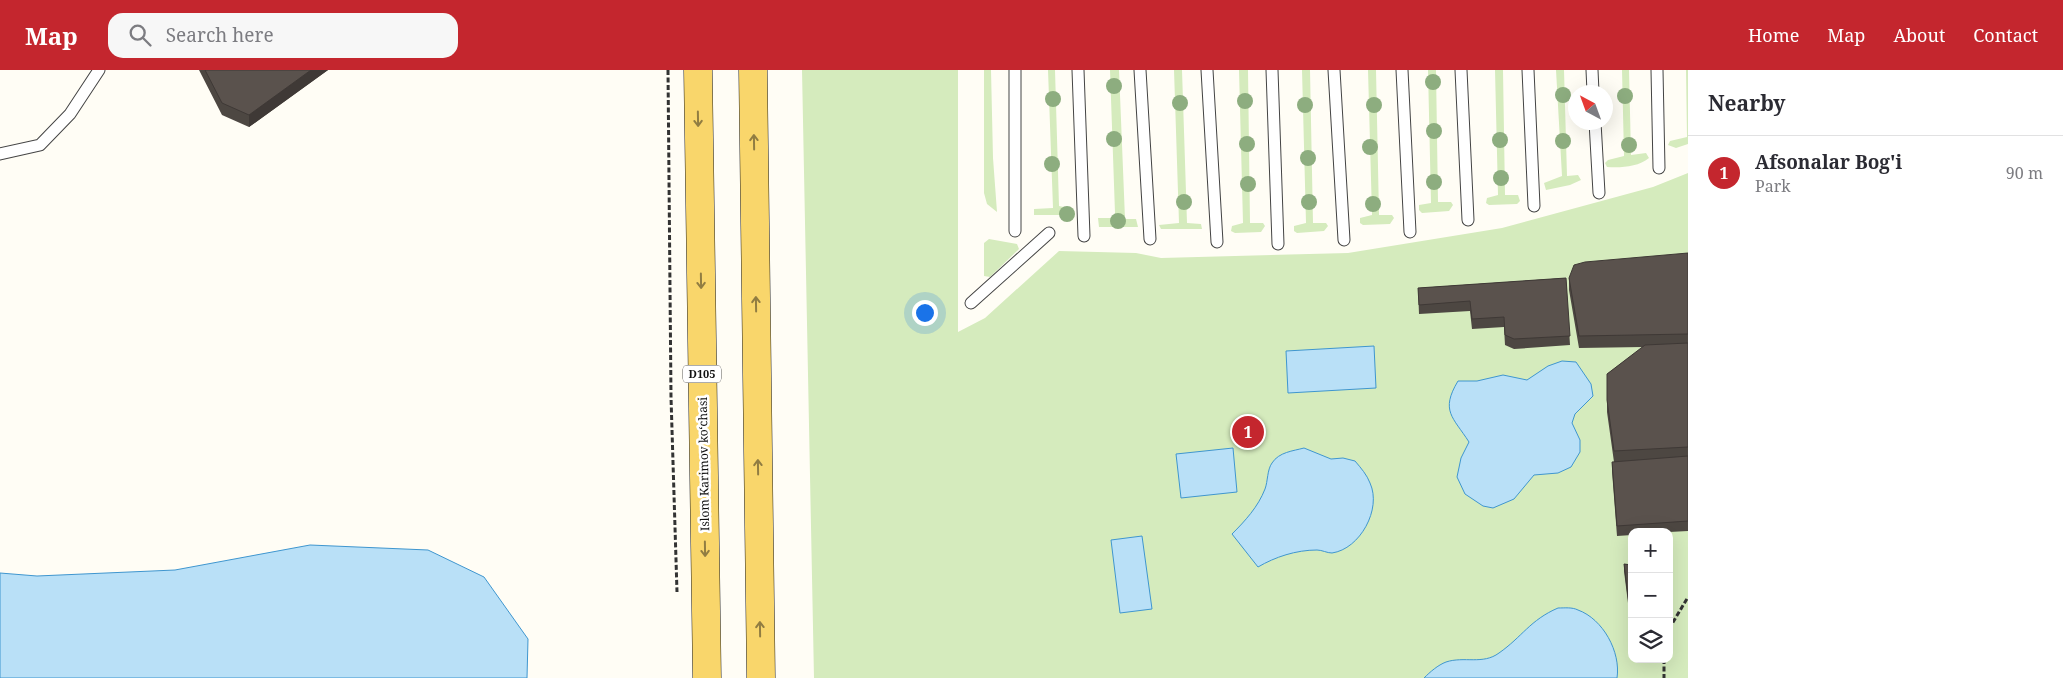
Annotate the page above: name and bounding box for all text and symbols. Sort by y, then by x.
search box [108,13,458,58]
text: Map [25,19,78,52]
icon: search [126,21,154,49]
text: Search here [166,22,274,48]
text: Home [1748,23,1799,47]
text: Map [1827,23,1865,47]
text: About [1893,23,1945,47]
text: Contact [1973,23,2038,47]
north arrow [1568,85,1613,130]
text: Nearby [1708,89,1786,117]
one-way arrow [694,110,703,126]
one-way arrow [749,134,759,150]
text: Afsonalar Bog'i [1755,149,1902,175]
text: 1 [1719,162,1729,184]
text: 90 m [2006,162,2043,184]
text: Park [1755,175,1791,197]
one-way arrow [696,272,706,289]
one-way arrow [751,297,761,313]
your location [912,300,938,326]
road number: D105 [683,366,721,382]
street label: Islom Karimov koʻchasi [694,397,713,531]
pin: 1 [1232,413,1264,451]
one-way arrow [753,459,763,476]
map controls [1628,528,1673,663]
button: + [1628,528,1673,573]
one-way arrow [700,540,710,556]
button: − [1628,573,1673,618]
button: layers [1628,618,1673,663]
one-way arrow [755,622,765,638]

